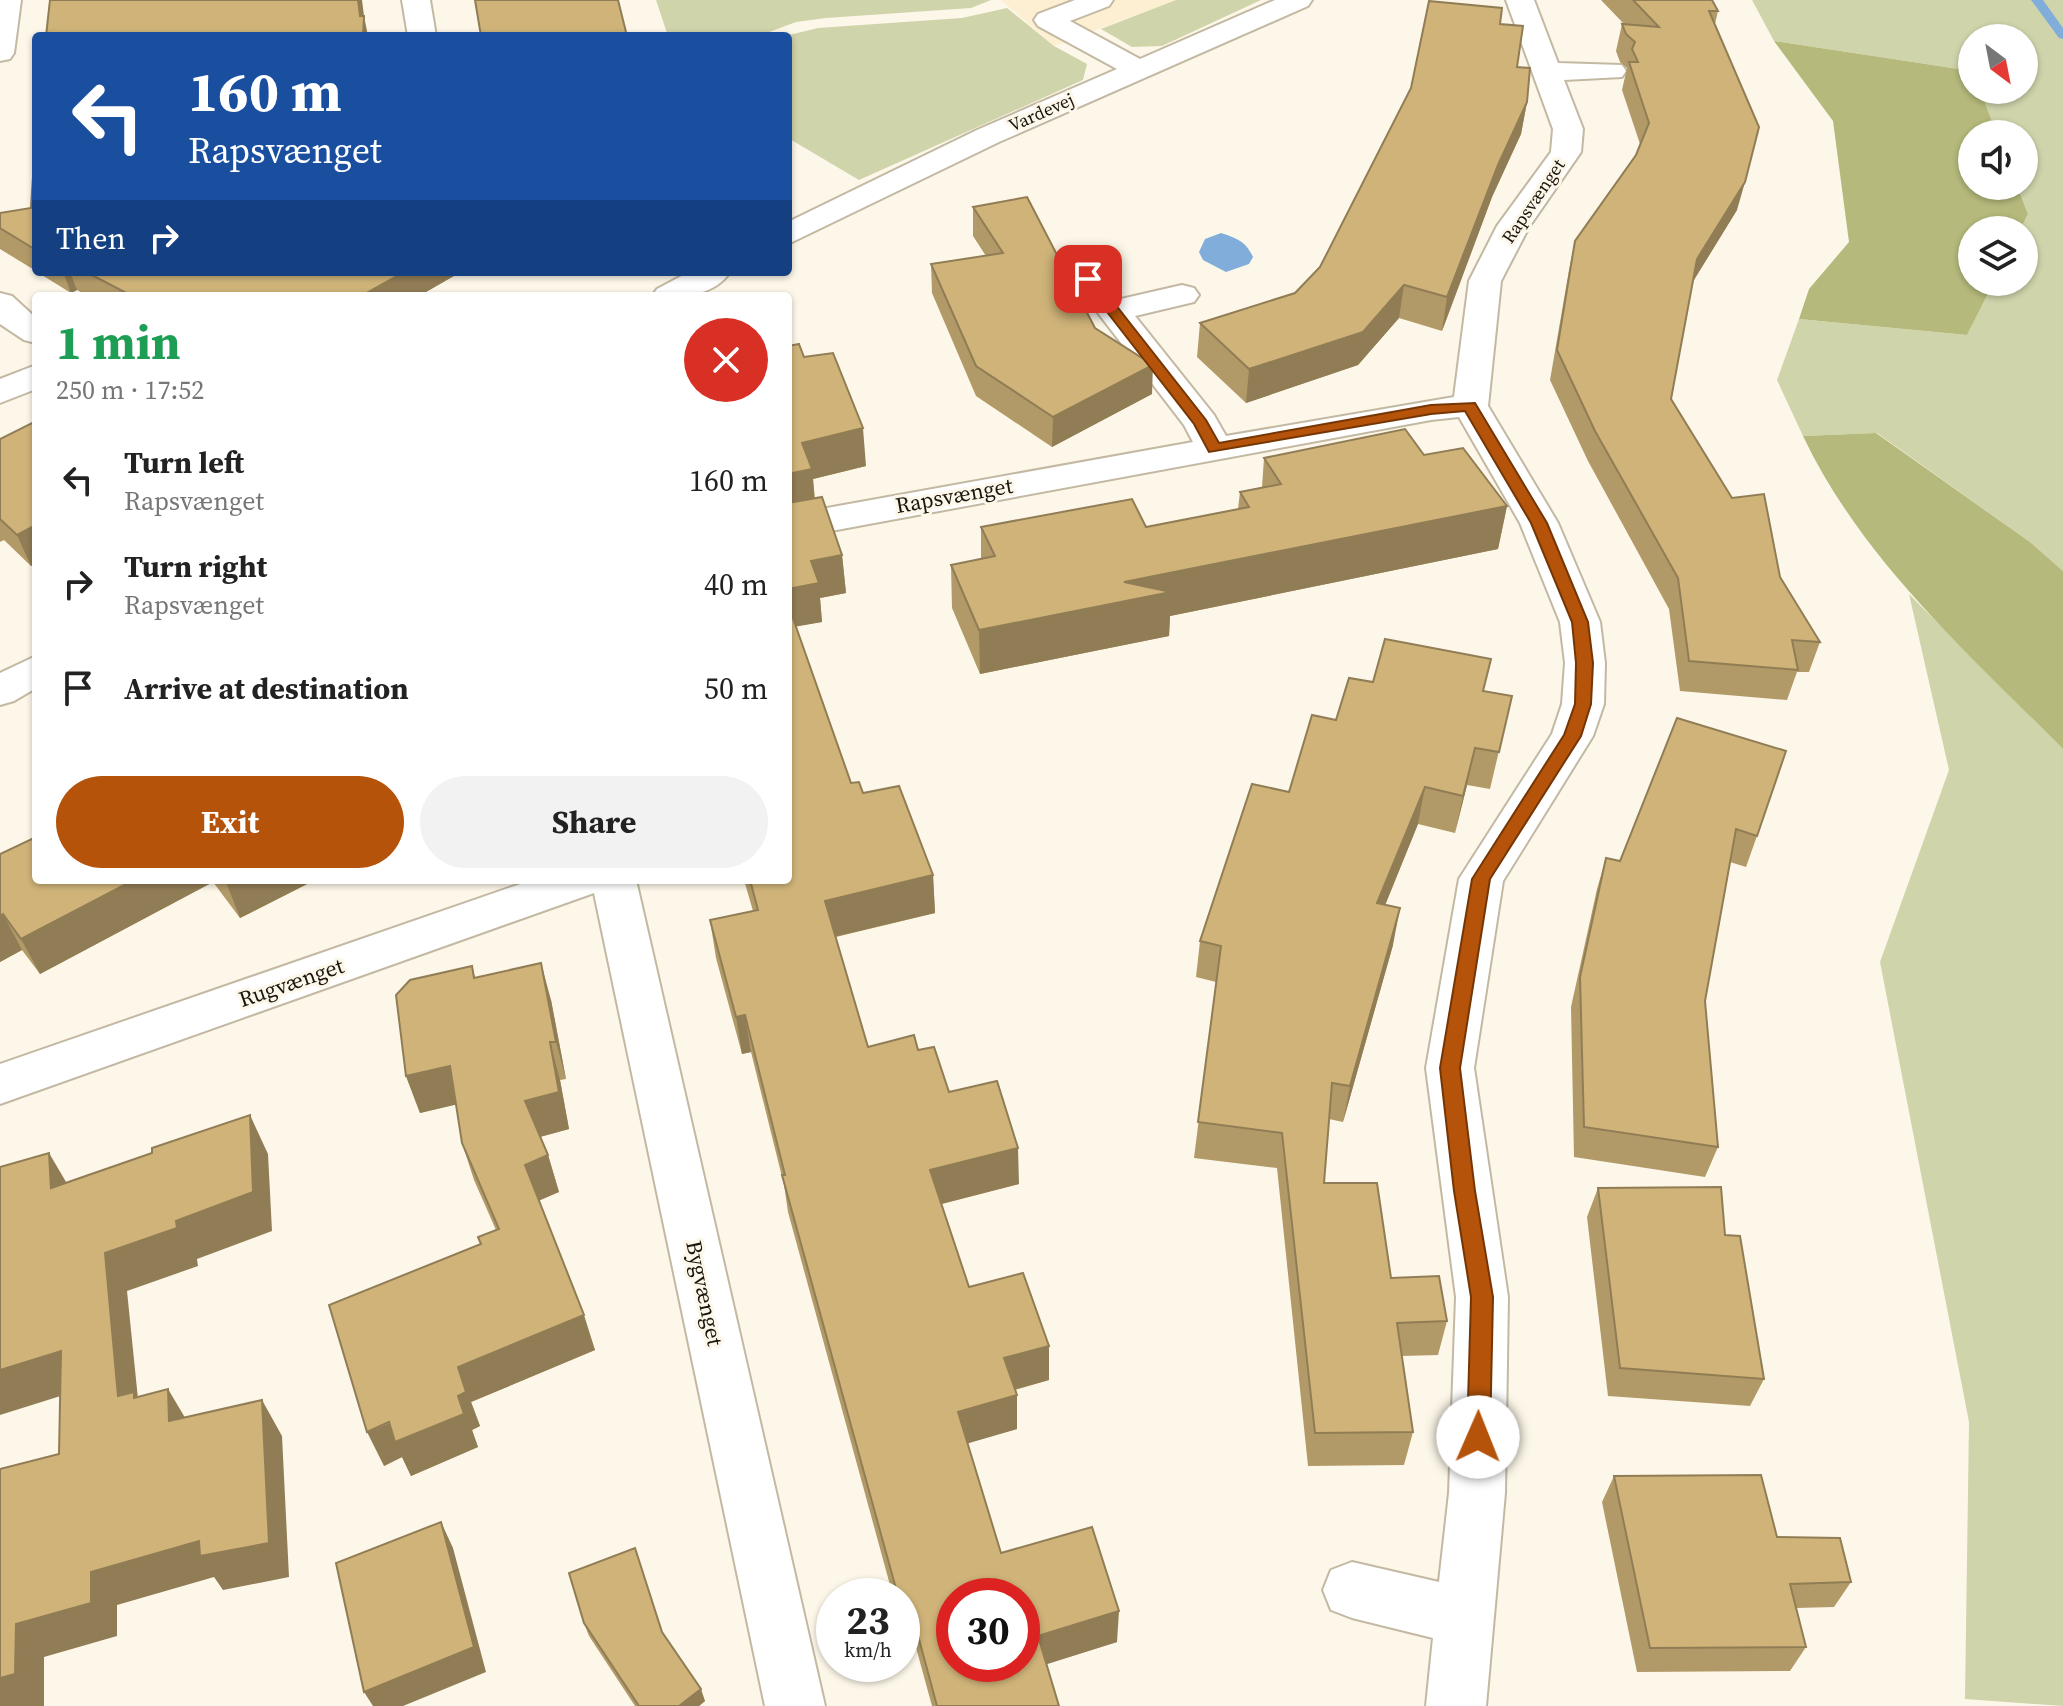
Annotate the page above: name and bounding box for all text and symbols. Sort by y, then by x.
north arrow [1958,24,2038,104]
map controls [1958,24,2038,296]
text: 160 m [188,53,342,130]
icon: left [56,64,160,168]
street label: Vardevej [1004,86,1078,138]
button: sound [1958,120,2038,200]
text: Rapsvænget [188,126,382,175]
street label: Rapsvænget [1496,154,1571,248]
icon: right [142,216,186,260]
button: layers [1958,216,2038,296]
text: Then [56,218,126,259]
pin [1054,245,1122,313]
icon: arrive [1066,257,1110,301]
text: 1 min [56,309,181,375]
button: close [684,318,768,402]
text: 250 m · 17:52 [56,372,204,408]
text: Turn left [124,442,244,483]
icon: left [56,458,100,502]
text: 160 m [689,460,768,501]
street label: Rapsvænget [893,470,1016,520]
text: Rapsvænget [124,483,264,519]
text: Turn right [124,546,267,587]
icon: right [56,562,100,606]
text: 40 m [704,564,768,605]
text: Rapsvænget [124,587,264,623]
icon: arrive [56,666,100,710]
text: Arrive at destination [124,668,409,709]
text: 50 m [704,668,768,709]
button: Exit [56,776,404,868]
button: Share [420,776,768,868]
street label: Rugvænget [235,950,348,1014]
street label: Bygvænget [679,1238,731,1349]
position arrow [1436,1395,1520,1479]
speed limit sign: 30 [936,1578,1040,1682]
text: 23 [846,1593,890,1647]
text: km/h [844,1636,892,1664]

